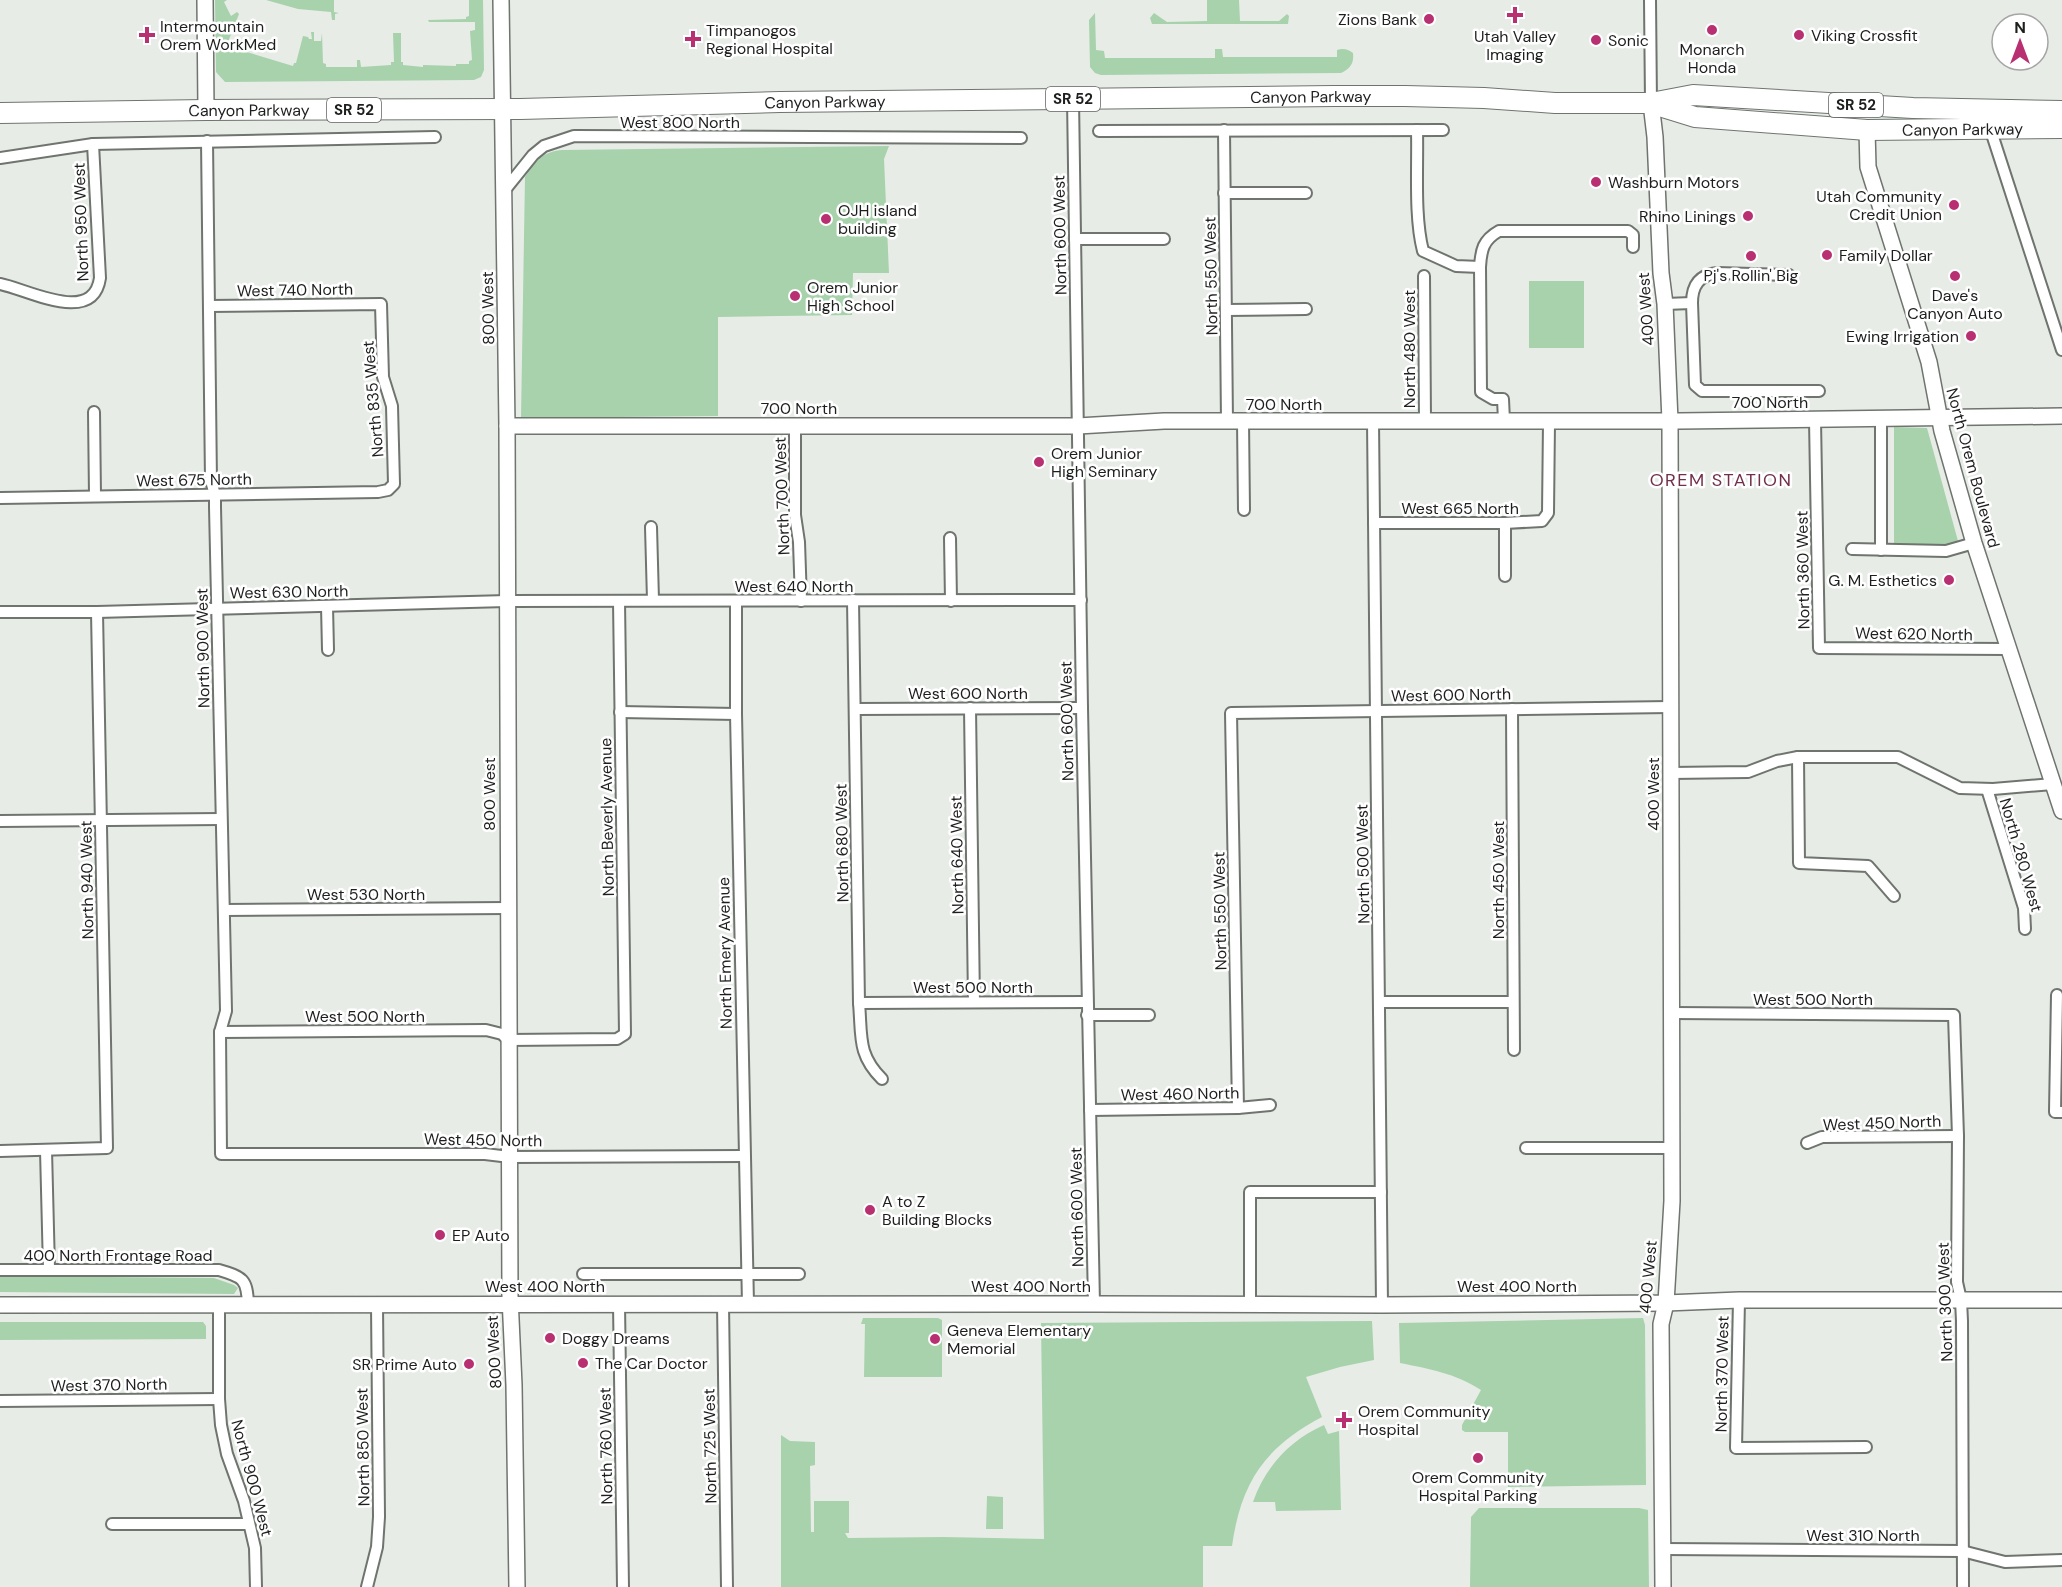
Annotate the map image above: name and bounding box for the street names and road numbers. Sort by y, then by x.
street label: Canyon Parkway [1250,85,1372,107]
road number: SR 52 [1046,87,1100,111]
street label: Canyon Parkway [764,90,886,113]
road number: SR 52 [1829,93,1883,117]
road number: SR 52 [327,98,381,122]
street label: Canyon Parkway [188,99,310,121]
street label: West 800 North [620,112,740,133]
street label: Canyon Parkway [1902,118,2023,140]
street label: North 950 West [68,162,94,282]
street label: North 600 West [1048,175,1072,295]
street label: North 550 West [1199,217,1223,335]
street label: 800 West [477,271,499,345]
street label: 400 West [1633,272,1659,346]
street label: West 740 North [237,278,353,302]
street label: North 480 West [1399,290,1420,408]
street label: North 835 West [357,340,389,458]
street label: North Orem Boulevard [1942,386,2004,550]
street label: 700 North [1732,392,1808,413]
street label: 700 North [1246,394,1322,415]
street label: 700 North [761,398,837,419]
street label: North 700 West [769,436,795,556]
street label: West 675 North [136,468,252,492]
street label: West 665 North [1401,498,1519,519]
street label: North 360 West [1791,511,1815,629]
street label: West 640 North [735,576,853,597]
street label: West 630 North [230,580,348,604]
street label: North 900 West [191,588,215,708]
street label: West 620 North [1855,622,1973,646]
street label: North 600 West [1055,661,1079,781]
street label: West 600 North [908,683,1028,704]
street label: West 600 North [1391,683,1511,707]
street label: North Beverly Avenue [595,737,619,897]
street label: 800 West [479,757,500,831]
street label: 400 West [1643,757,1664,831]
street label: North 680 West [830,783,854,903]
street label: North 640 West [945,795,969,915]
street label: North 280 West [1995,795,2047,915]
street label: North 500 West [1351,804,1375,924]
street label: North 940 West [75,820,99,940]
street label: North 450 West [1488,821,1509,939]
street label: North 550 West [1208,852,1232,970]
street label: North Emery Avenue [713,877,737,1029]
street label: West 530 North [307,884,425,905]
street label: West 500 North [913,977,1033,998]
street label: West 500 North [1753,989,1873,1010]
street label: West 500 North [305,1006,425,1027]
street label: West 460 North [1120,1082,1240,1106]
street label: West 450 North [1822,1110,1942,1136]
street label: West 450 North [424,1128,542,1152]
street label: North 600 West [1065,1147,1089,1267]
street label: 400 West [1634,1239,1662,1315]
street label: North 300 West [1932,1242,1958,1362]
street label: 400 North Frontage Road [23,1245,213,1266]
street label: West 400 North [485,1276,605,1297]
street label: West 400 North [971,1276,1091,1297]
street label: West 400 North [1457,1276,1577,1297]
street label: 800 West [482,1315,506,1389]
street label: North 370 West [1710,1316,1734,1432]
street label: West 370 North [51,1373,167,1397]
street label: North 760 West [594,1387,618,1505]
street label: North 850 West [351,1388,375,1506]
street label: North 725 West [698,1388,722,1504]
street label: North 900 West [226,1417,278,1539]
street label: West 310 North [1806,1525,1920,1546]

